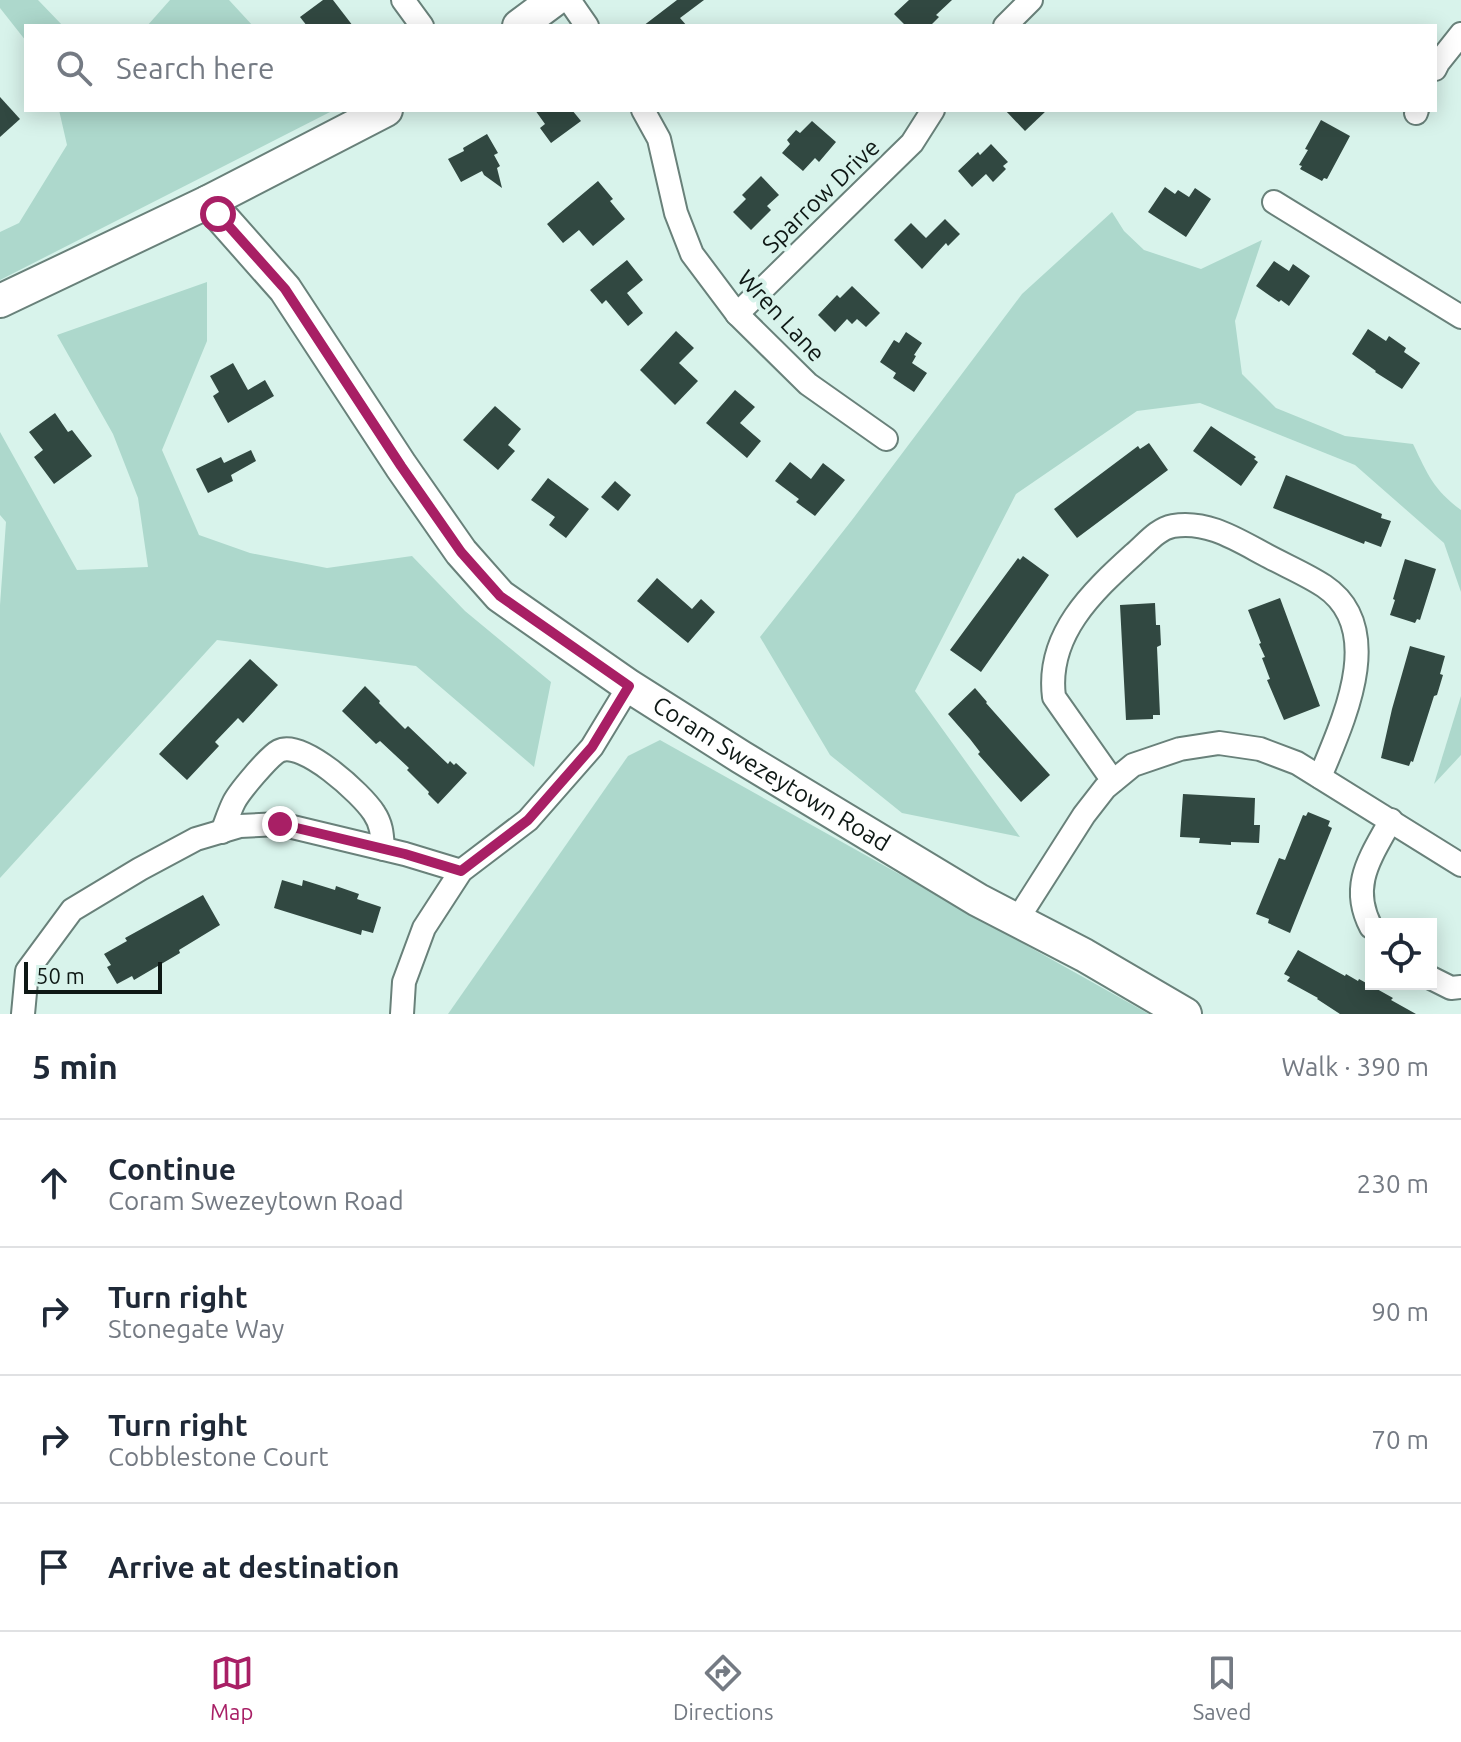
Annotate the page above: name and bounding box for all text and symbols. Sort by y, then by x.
search box [24,24,1437,112]
icon: search [52,46,96,90]
text: Search here [116,51,275,85]
street label: Sparrow Drive [757,133,885,258]
route start [200,196,236,232]
street label: Wren Lane [732,264,830,367]
street label: Coram Swezeytown Road [648,691,895,857]
route end [262,806,298,842]
map controls [1365,918,1437,990]
button: locate [1365,918,1437,990]
scale bar [24,958,162,994]
text: 50 m [36,963,85,988]
text: 5 min [32,1047,118,1085]
text: Walk · 390 m [1281,1052,1429,1081]
text: Continue [108,1152,236,1186]
icon: ahead [32,1161,76,1205]
text: 230 m [1357,1169,1429,1198]
text: Coram Swezeytown Road [108,1186,404,1215]
text: Turn right [108,1280,248,1314]
icon: right [32,1289,76,1333]
text: 90 m [1371,1297,1429,1326]
text: Stonegate Way [108,1314,284,1343]
text: Turn right [108,1408,248,1442]
icon: right [32,1417,76,1461]
text: 70 m [1371,1425,1429,1454]
text: Cobblestone Court [108,1442,329,1471]
icon: arrive [32,1545,76,1589]
text: Arrive at destination [108,1550,400,1584]
tab: Map [210,1651,254,1724]
tab: Directions [673,1651,773,1724]
tab: Saved [1193,1651,1251,1724]

